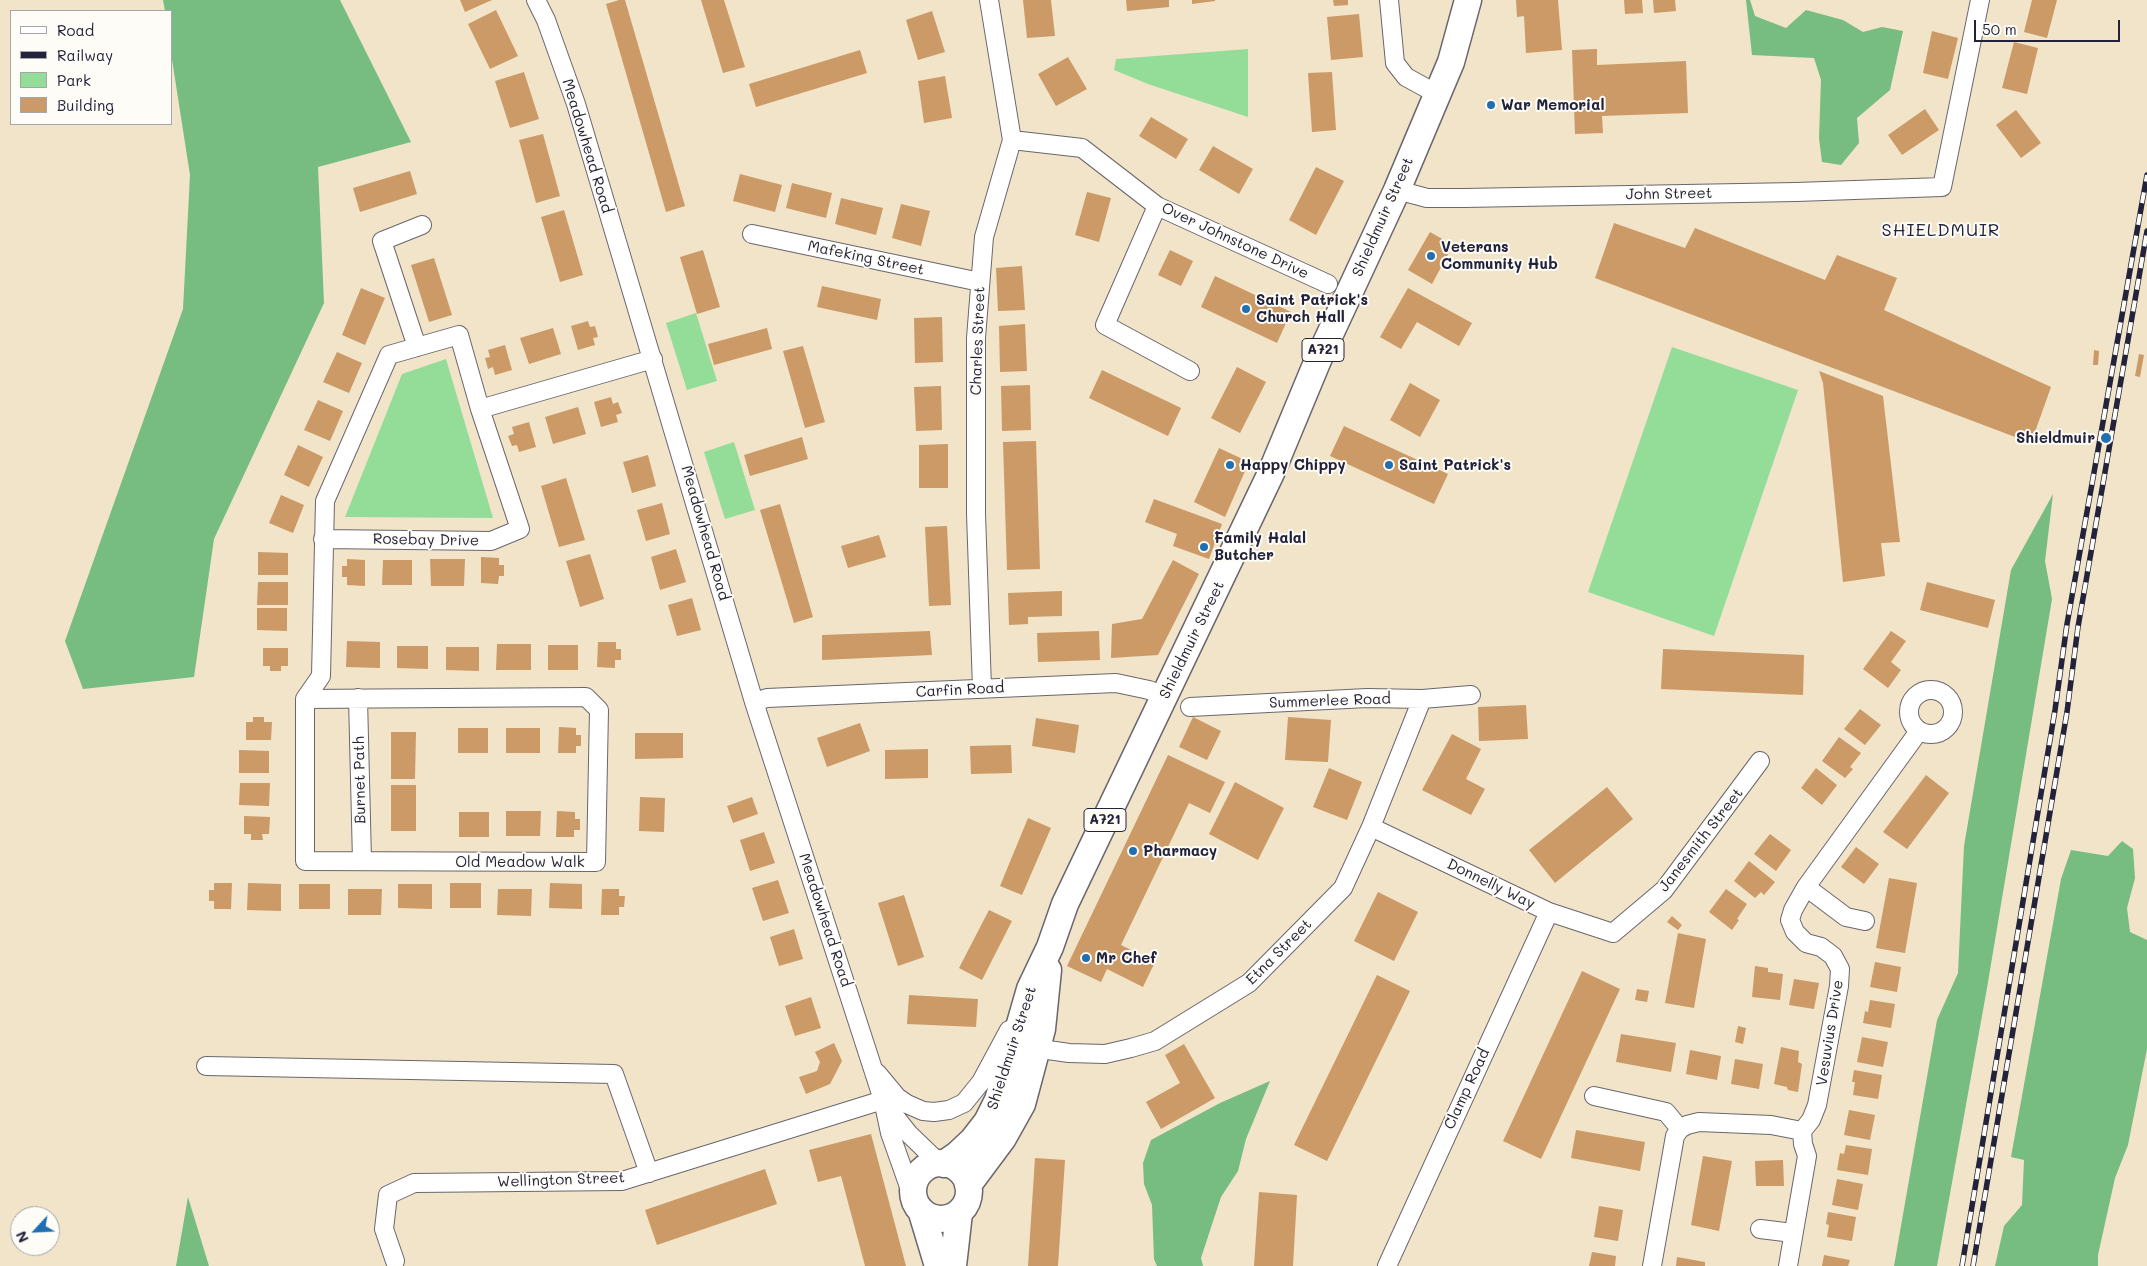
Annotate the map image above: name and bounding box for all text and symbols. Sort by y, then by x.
legend [10,10,172,125]
scale bar [1977,10,2123,42]
text: 50 m [1982,19,2017,39]
text: Road [57,20,94,40]
text: Railway [57,45,113,65]
text: Park [57,70,91,90]
street label: Meadowhead Road [558,77,616,215]
text: Building [57,95,114,115]
place label: War Memorial [1501,96,1604,114]
marker: War Memorial [1485,99,1497,111]
street label: Shieldmuir Street [1349,154,1417,280]
street label: John Street [1626,184,1712,204]
street label: Over Johnstone Drive [1159,199,1311,283]
district label: SHIELDMUIR [1880,219,2002,241]
street label: Mafeking Street [806,237,926,279]
place label: Veterans Community Hub [1441,238,1558,273]
marker: Veterans Community Hub [1425,250,1437,262]
street label: Charles Street [967,286,989,396]
place label: Saint Patrick's Church Hall [1256,291,1368,326]
marker: Saint Patrick's Church Hall [1240,303,1252,315]
road number: A721 [1302,338,1344,362]
place label: Shieldmuir [2016,429,2095,447]
marker: Shieldmuir [2099,431,2113,445]
place label: Happy Chippy [1240,456,1346,474]
place label: Saint Patrick's [1399,456,1511,474]
marker: Happy Chippy [1224,459,1236,471]
marker: Saint Patrick's [1383,459,1395,471]
street label: Meadowhead Road [677,464,733,602]
place label: Family Halal Butcher [1214,529,1306,564]
street label: Rosebay Drive [373,530,479,550]
marker: Family Halal Butcher [1198,541,1210,553]
street label: Shieldmuir Street [1156,578,1228,702]
street label: Carfin Road [915,679,1005,701]
street label: Summerlee Road [1269,690,1391,712]
street label: Burnet Path [350,736,370,824]
street label: Janesmith Street [1655,785,1747,895]
road number: A721 [1084,808,1126,832]
place label: Pharmacy [1143,842,1217,860]
marker: Pharmacy [1127,845,1139,857]
street label: Meadowhead Road [795,851,855,989]
street label: Old Meadow Walk [455,853,585,871]
street label: Donnelly Way [1444,855,1538,913]
street label: Etna Street [1242,915,1316,989]
place label: Mr Chef [1096,949,1157,967]
marker: Mr Chef [1080,952,1092,964]
street label: Vesuvius Drive [1813,979,1847,1087]
street label: Shieldmuir Street [984,984,1040,1112]
street label: Clamp Road [1440,1046,1494,1132]
street label: Wellington Street [497,1169,625,1191]
north arrow [10,1206,60,1256]
text: N [11,1228,33,1246]

